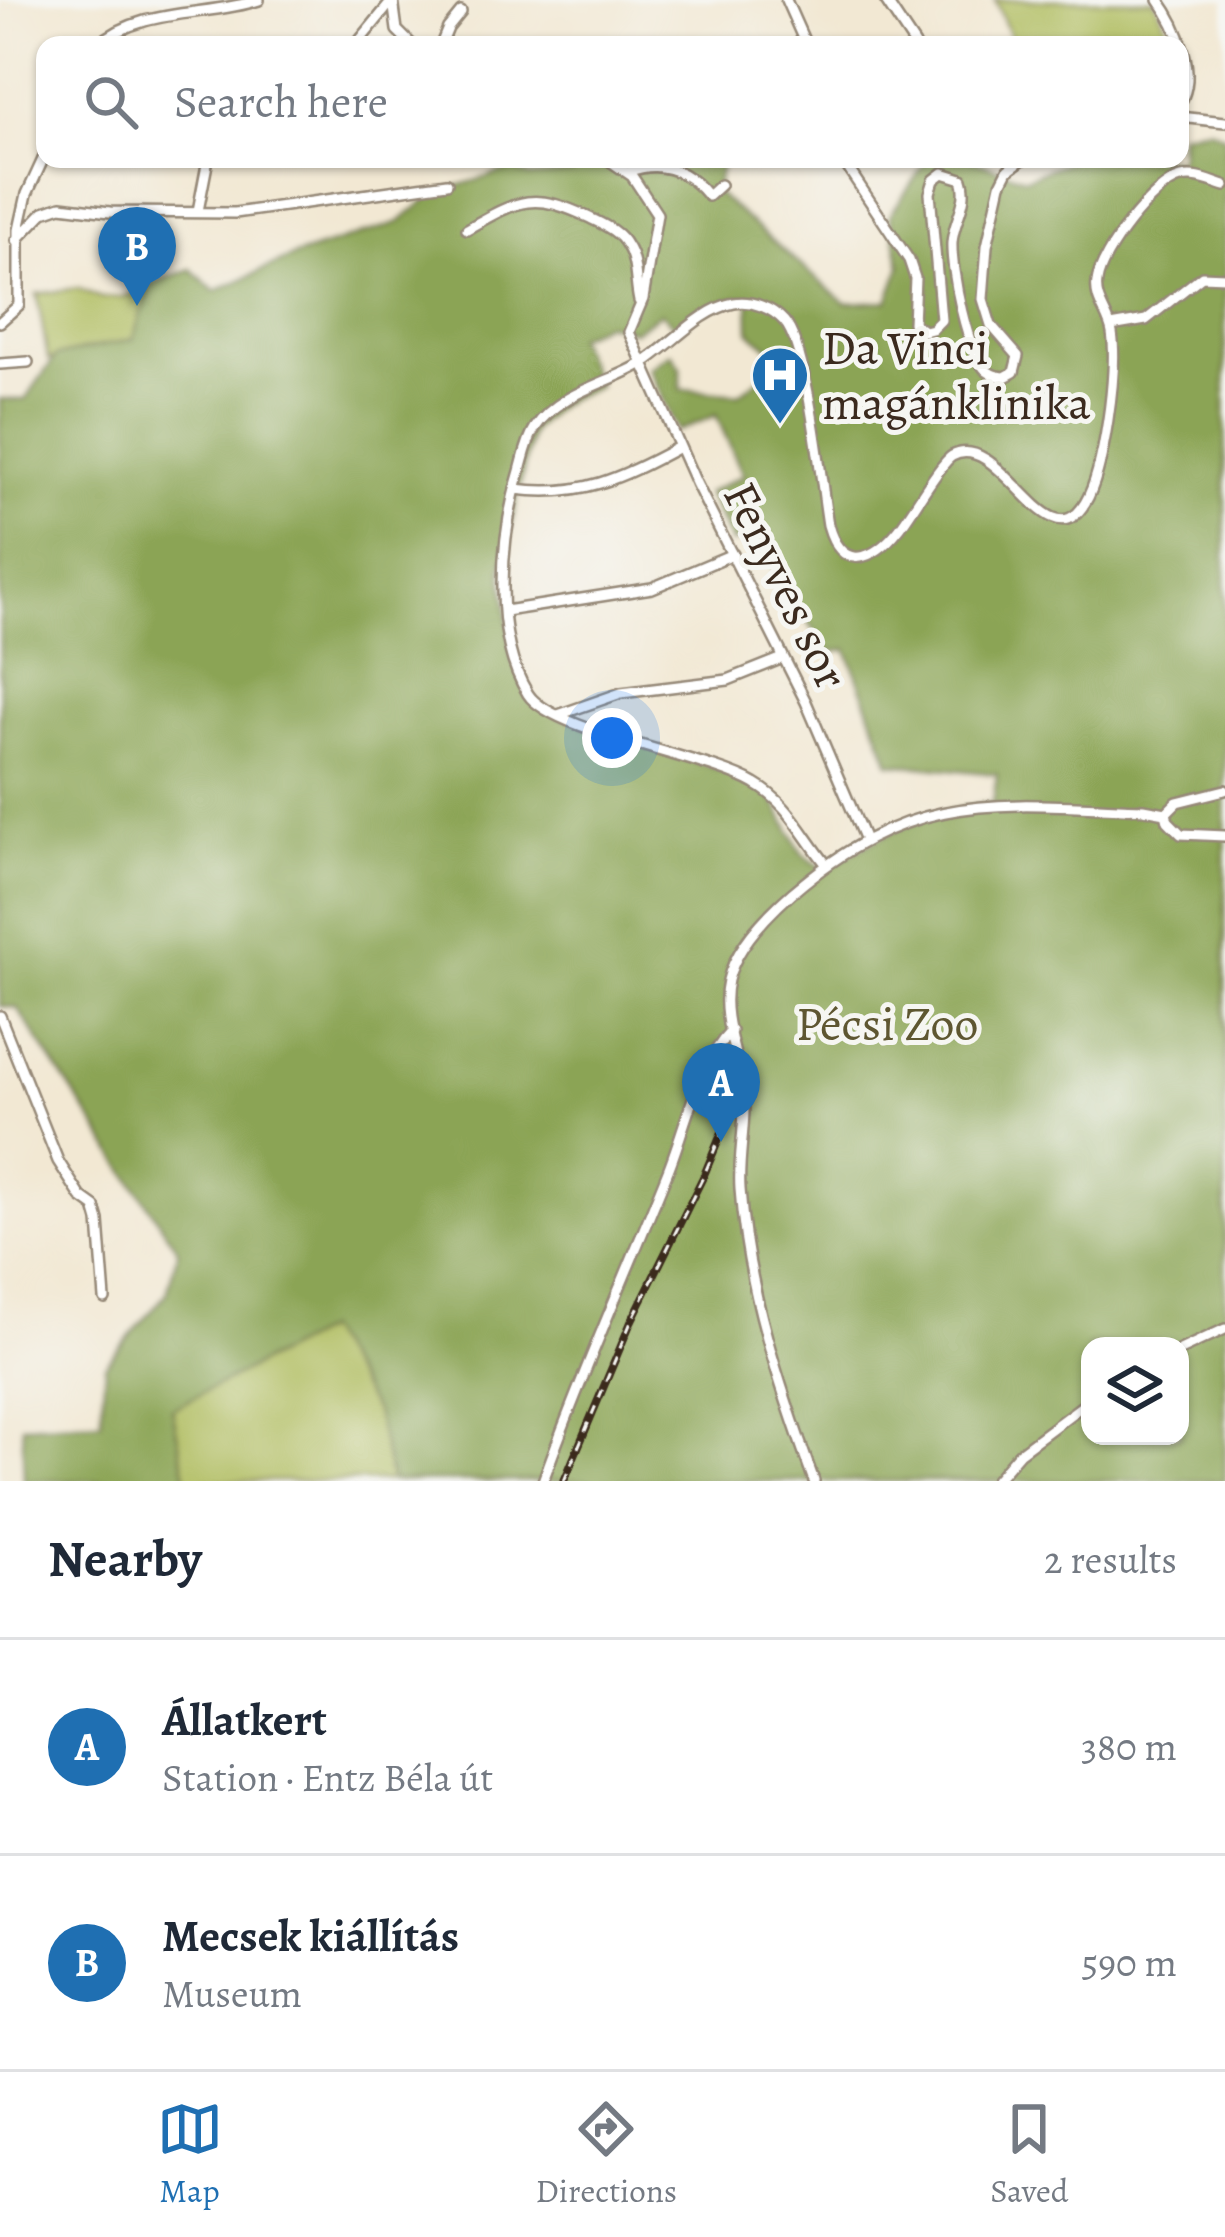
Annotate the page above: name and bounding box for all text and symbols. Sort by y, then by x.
search box [36,36,1189,168]
icon: search [78,69,144,135]
text: Search here [174,71,388,133]
pin: B [98,207,176,306]
place label: Da Vinci magánklinika [822,315,1091,436]
hospital icon: Da Vinci magánklinika [749,344,811,426]
street label: Fenyves sor [708,471,865,700]
your location [582,708,642,768]
park label: Pécsi Zoo [796,991,978,1057]
pin: A [682,1043,760,1142]
map controls [1081,1337,1189,1445]
button: layers [1081,1337,1189,1445]
text: Nearby [48,1524,202,1594]
text: 2 results [1044,1533,1177,1586]
text: Állatkert [162,1689,327,1751]
text: A [75,1720,99,1773]
text: 380 m [1081,1720,1177,1773]
text: Station · Entz Béla út [162,1751,493,1804]
text: Mecsek kiállítás [162,1905,459,1967]
text: B [75,1936,99,1989]
text: 590 m [1082,1936,1177,1989]
text: Museum [162,1967,302,2020]
tab: Map [157,2096,223,2213]
tab: Directions [536,2096,677,2213]
tab: Saved [990,2096,1068,2213]

